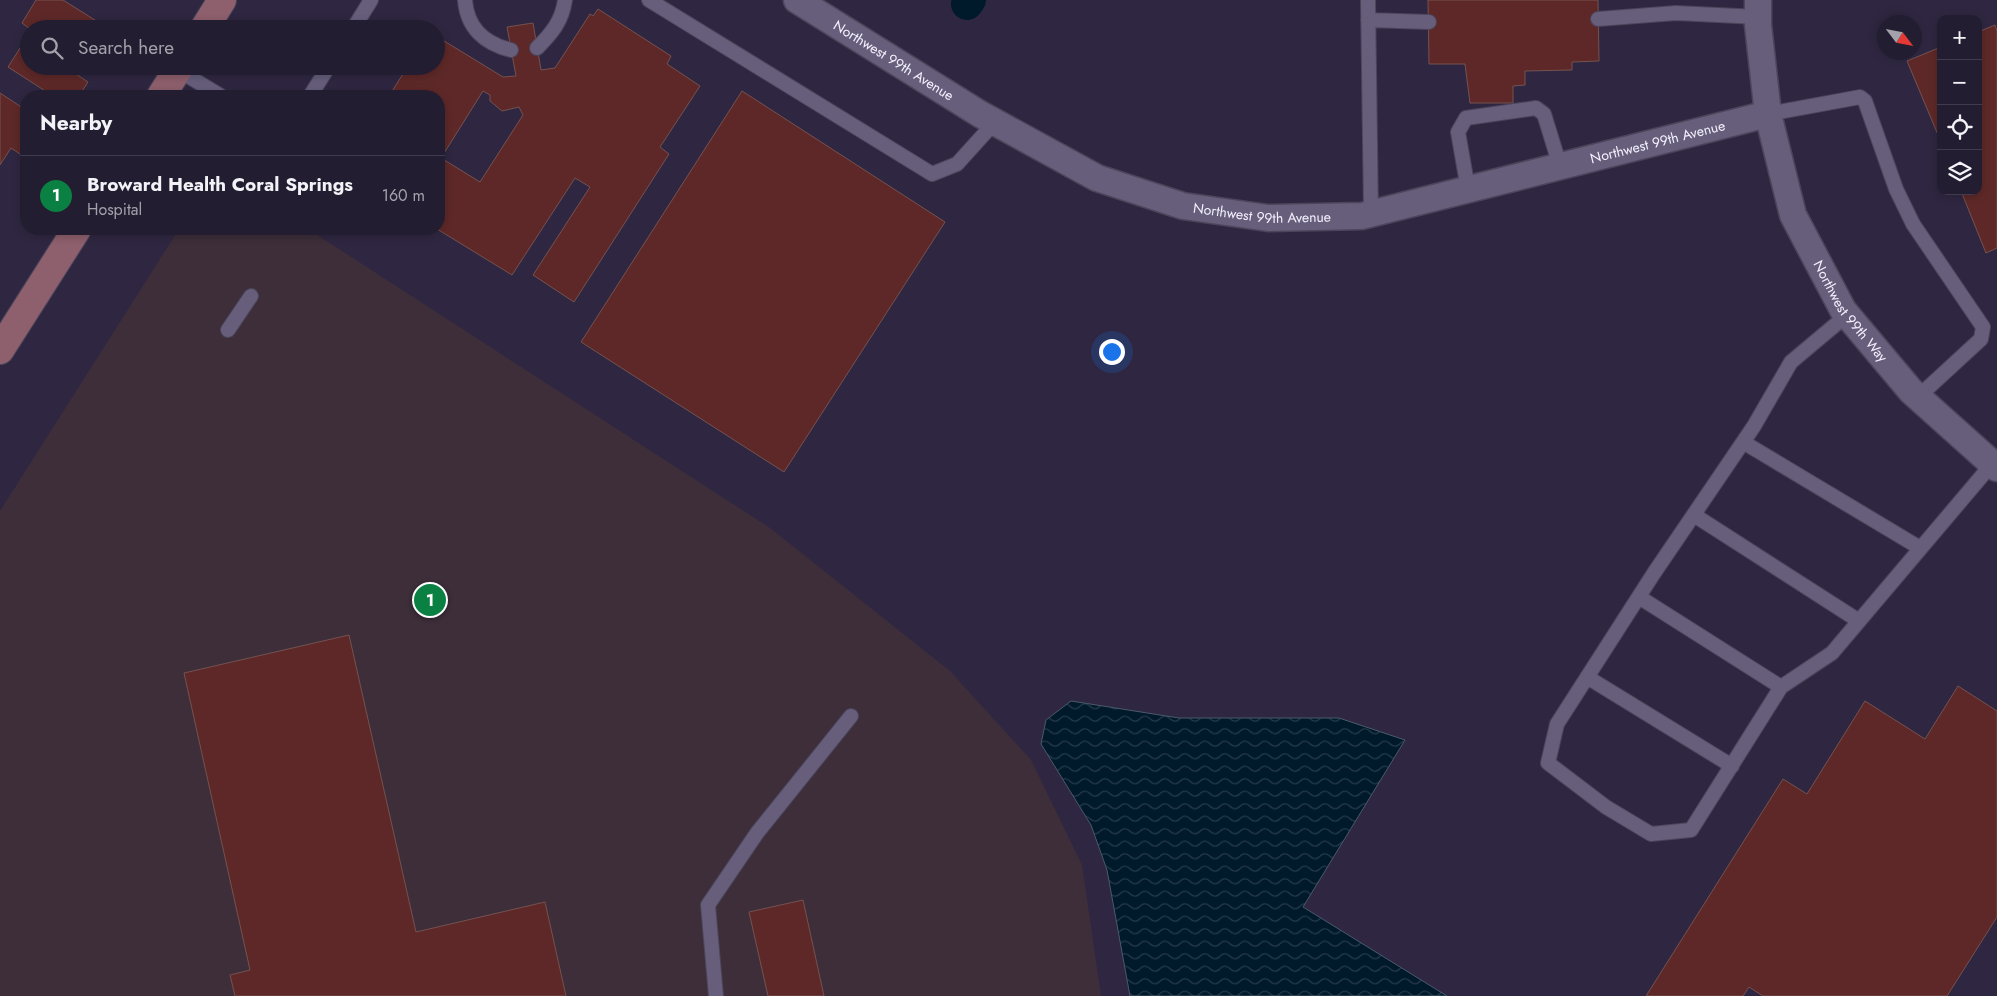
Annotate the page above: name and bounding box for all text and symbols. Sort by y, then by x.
street label: Northwest 99th Avenue [830,15,958,105]
north arrow [1877,15,1922,60]
map controls [1937,15,1982,195]
button: + [1937,15,1982,60]
search box [20,20,445,75]
icon: search [38,34,66,62]
text: Search here [78,34,174,61]
button: − [1937,60,1982,105]
button: locate [1937,105,1982,150]
text: Nearby [40,108,112,138]
street label: Northwest 99th Avenue [1588,115,1727,168]
button: layers [1937,150,1982,195]
text: Broward Health Coral Springs [87,171,353,198]
text: 1 [52,184,60,207]
text: 160 m [382,184,425,207]
text: Hospital [87,198,142,221]
street label: Northwest 99th Avenue [1192,198,1331,228]
street label: Northwest 99th Way [1809,257,1893,367]
your location [1099,339,1125,365]
pin: 1 [414,581,446,619]

